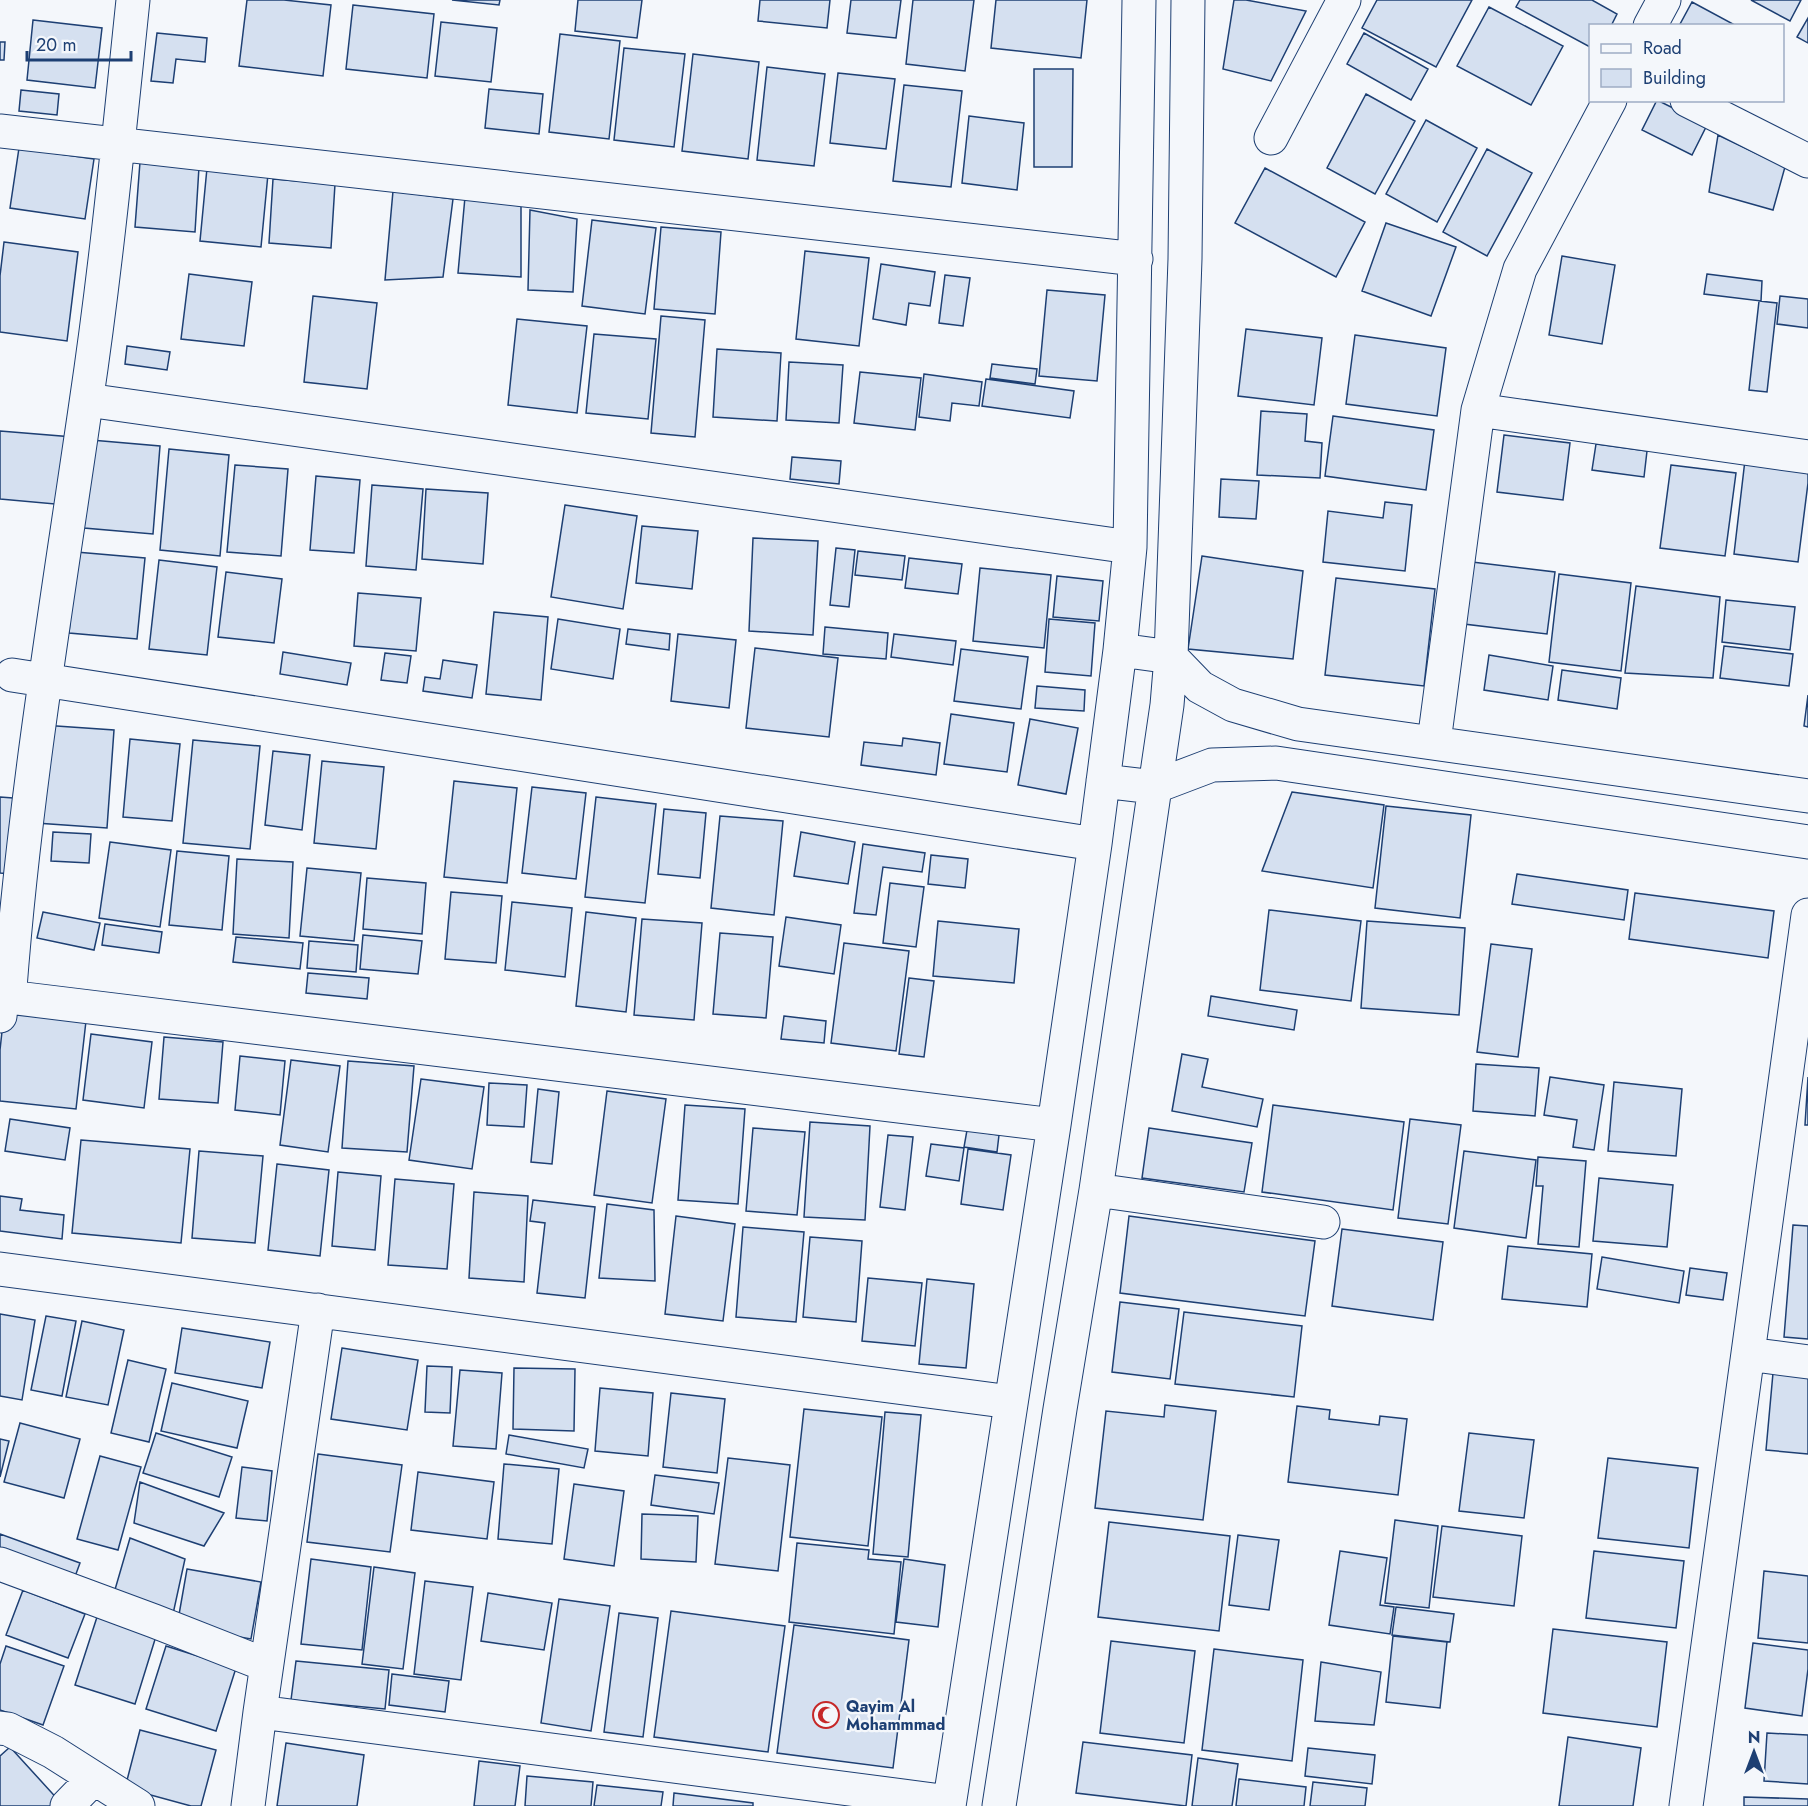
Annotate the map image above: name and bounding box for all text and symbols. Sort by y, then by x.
scale bar [27,24,130,62]
legend [1589,24,1784,102]
text: 20 m [36,32,76,58]
text: Road [1643,35,1682,61]
text: Building [1643,65,1706,91]
place label: Qayim Al Mohammmad [846,1695,945,1736]
mosque icon: Qayim Al Mohammmad [811,1700,841,1730]
north arrow [1724,1722,1784,1782]
text: N [1748,1726,1760,1749]

